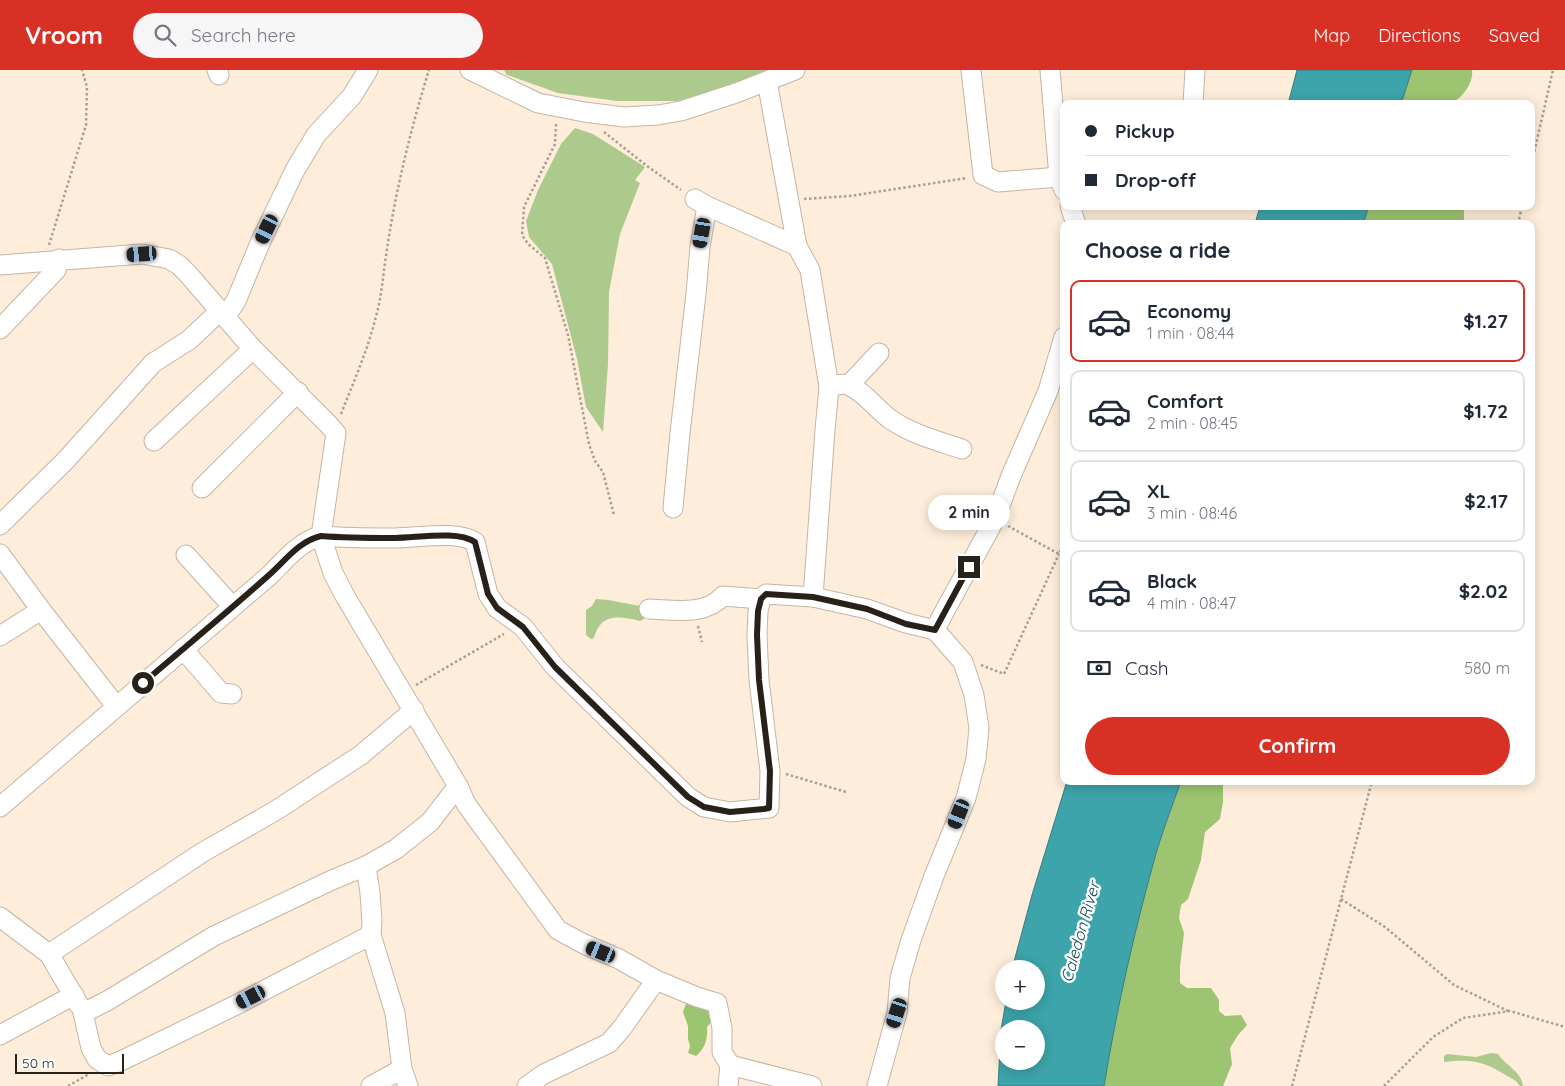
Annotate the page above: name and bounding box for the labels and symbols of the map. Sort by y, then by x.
car [253,212,280,246]
car [692,217,711,249]
car [126,245,157,263]
callout: 2 min [928,494,1010,530]
route end [958,556,980,578]
route start [132,672,154,694]
car [946,797,971,831]
water label: Caledon River [1056,878,1104,984]
car [584,939,617,965]
car [234,984,267,1010]
car [885,996,908,1030]
scale bar [15,1051,124,1074]

